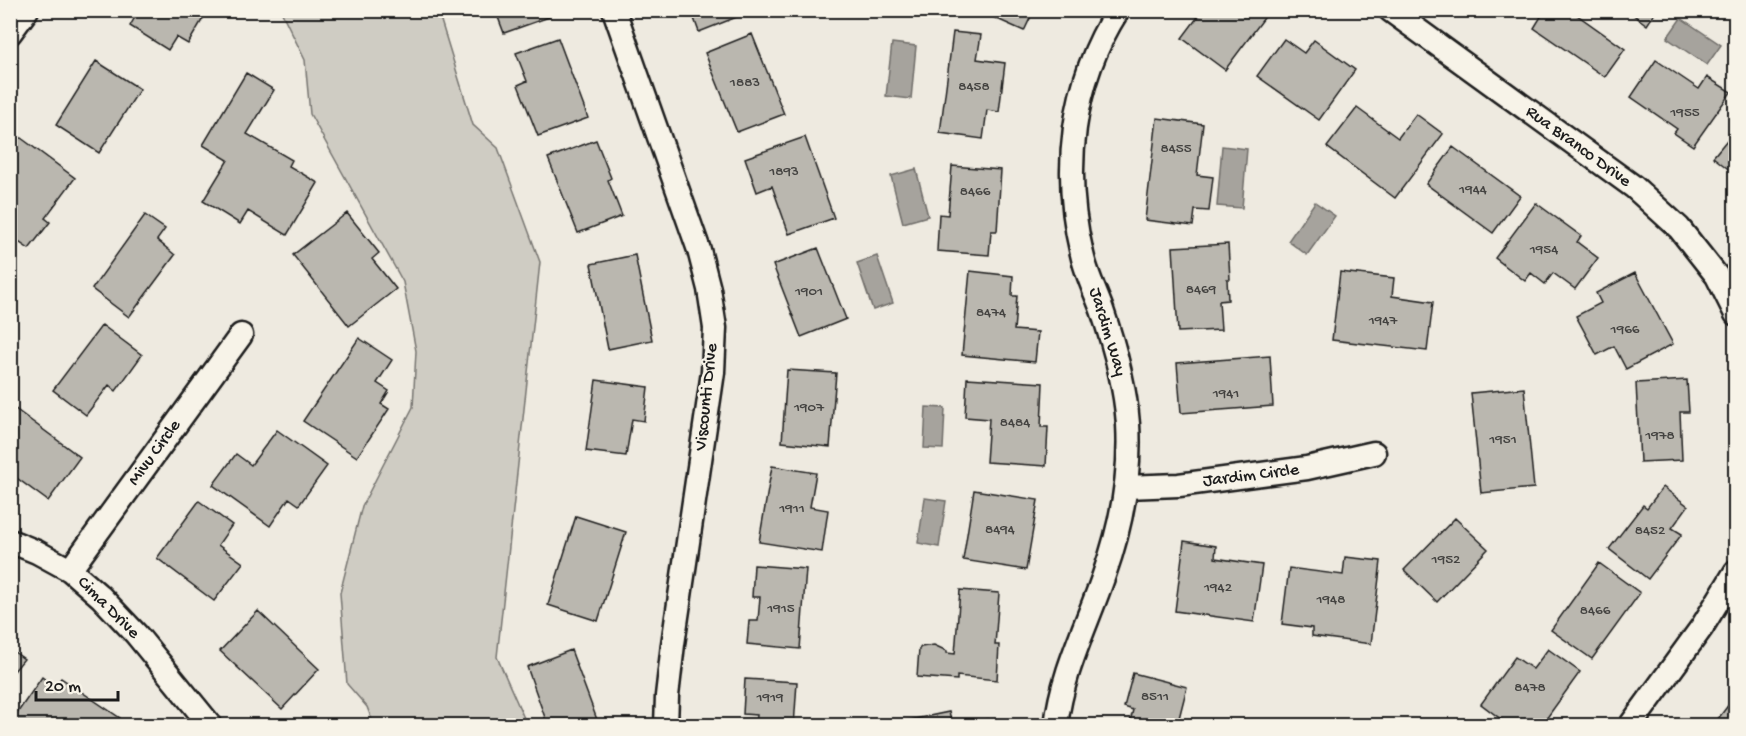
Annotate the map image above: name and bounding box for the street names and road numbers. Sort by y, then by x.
street label: Rua Branco Drive [1521,102,1635,193]
street label: Jardim Way [1084,285,1130,379]
street label: Viscounti Drive [691,342,723,453]
street label: Mivu Circle [124,415,186,490]
street label: Jardim Circle [1202,460,1301,492]
street label: Cima Drive [72,572,144,644]

